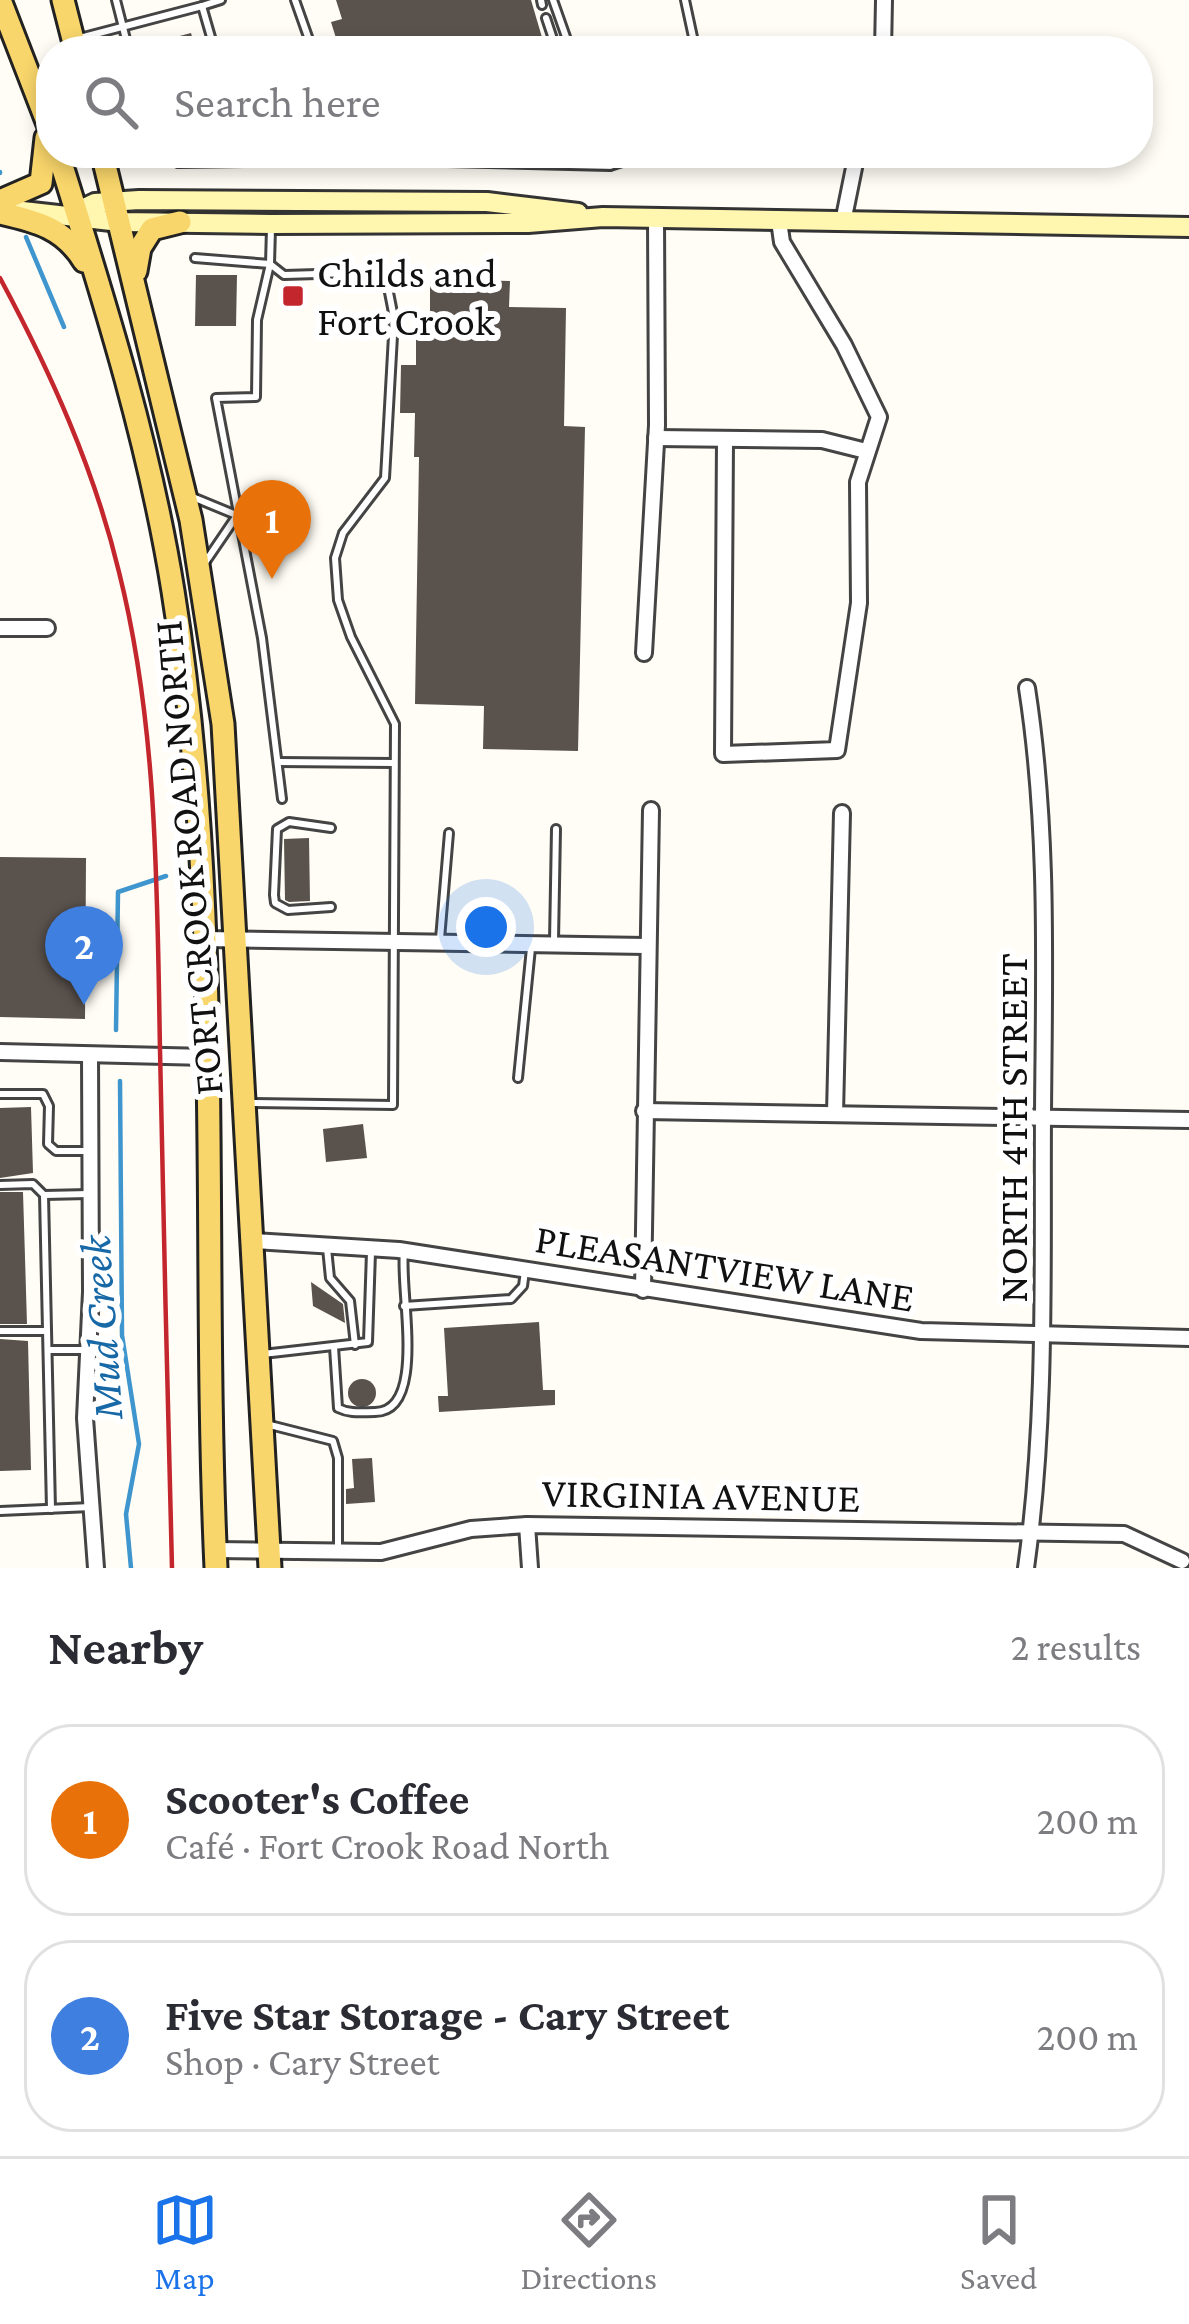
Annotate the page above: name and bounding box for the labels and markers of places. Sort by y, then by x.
place label: Childs and Fort Crook [317,249,497,344]
marker: Childs and Fort Crook [280,283,306,309]
pin: 1 [233,480,311,579]
pin: 2 [45,906,123,1005]

